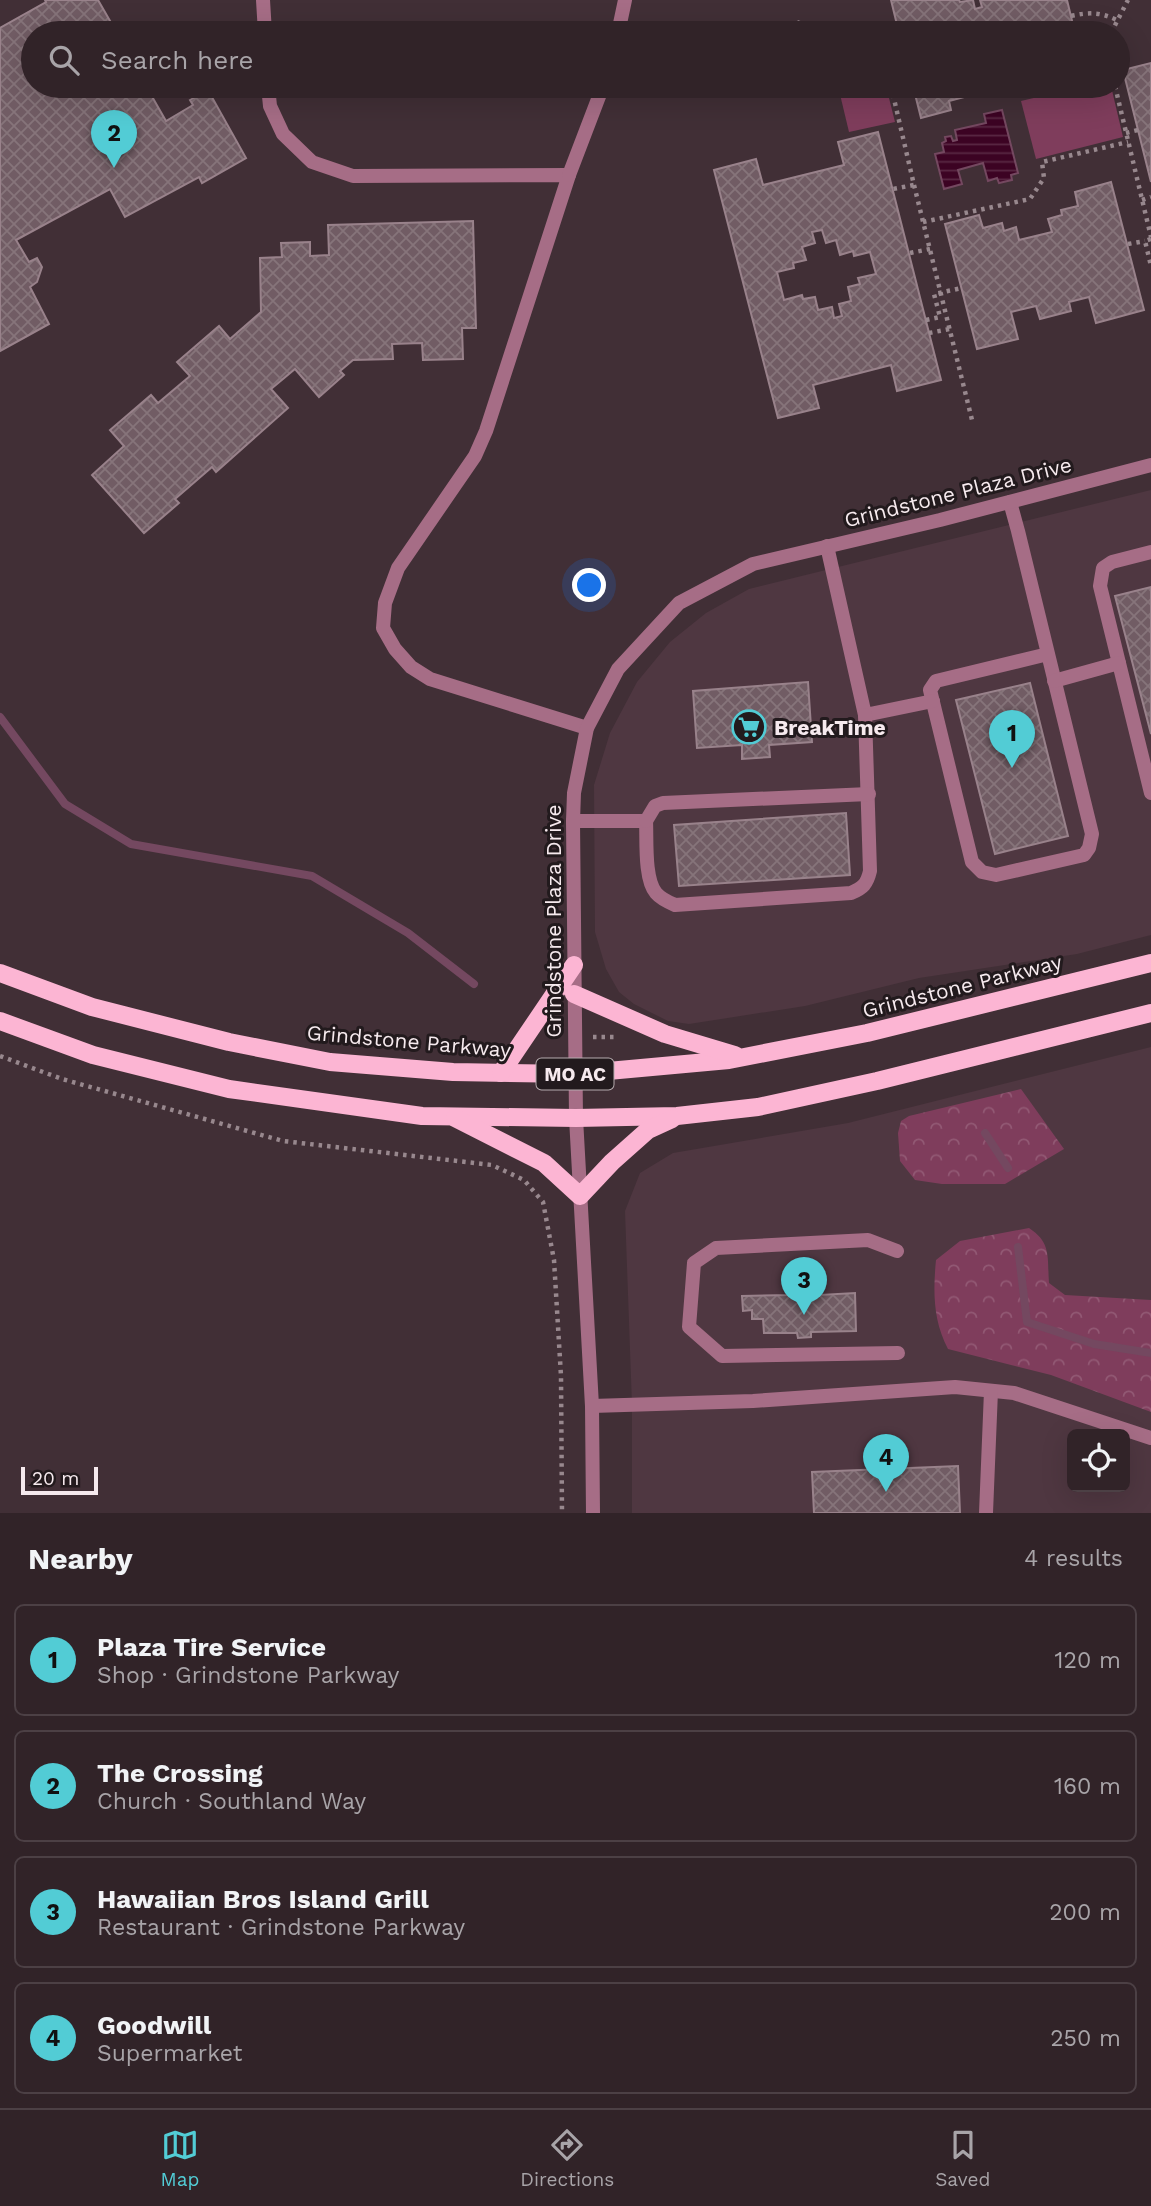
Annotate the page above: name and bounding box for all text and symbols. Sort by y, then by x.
search box [21,21,1130,98]
icon: search [45,41,83,79]
text: Search here [101,45,253,75]
pin: 2 [91,110,137,168]
street label: Grindstone Plaza Drive [842,452,1074,532]
your location [572,568,606,602]
supermarket icon: BreakTime [730,708,768,746]
pin: 1 [989,710,1035,768]
place label: BreakTime [774,715,886,740]
street label: Grindstone Plaza Drive [541,804,566,1038]
street label: Grindstone Parkway [860,949,1065,1023]
street label: Grindstone Parkway [306,1020,512,1062]
road number: MO AC [536,1058,614,1090]
pin: 3 [781,1257,827,1315]
map controls [1067,1429,1130,1492]
button: locate [1067,1429,1130,1492]
pin: 4 [863,1434,909,1492]
scale bar [21,1464,98,1496]
text: 20 m [32,1467,79,1490]
text: Nearby [28,1541,133,1576]
text: 4 results [1024,1545,1123,1572]
text: Plaza Tire Service [97,1632,326,1662]
text: 1 [48,1647,58,1674]
text: 120 m [1055,1647,1121,1674]
text: Shop · Grindstone Parkway [97,1662,399,1689]
text: The Crossing [97,1758,263,1788]
text: 2 [46,1773,60,1800]
text: 160 m [1054,1773,1121,1800]
text: Church · Southland Way [97,1788,366,1815]
text: Hawaiian Bros Island Grill [97,1884,429,1914]
text: 3 [46,1899,60,1926]
text: 200 m [1049,1899,1121,1926]
text: Restaurant · Grindstone Parkway [97,1914,465,1941]
text: Goodwill [97,2010,211,2040]
text: 4 [46,2025,60,2052]
text: 250 m [1050,2025,1121,2052]
text: Supermarket [97,2040,242,2067]
tab: Map [161,2126,199,2191]
tab: Directions [520,2126,614,2191]
tab: Saved [935,2126,990,2191]

